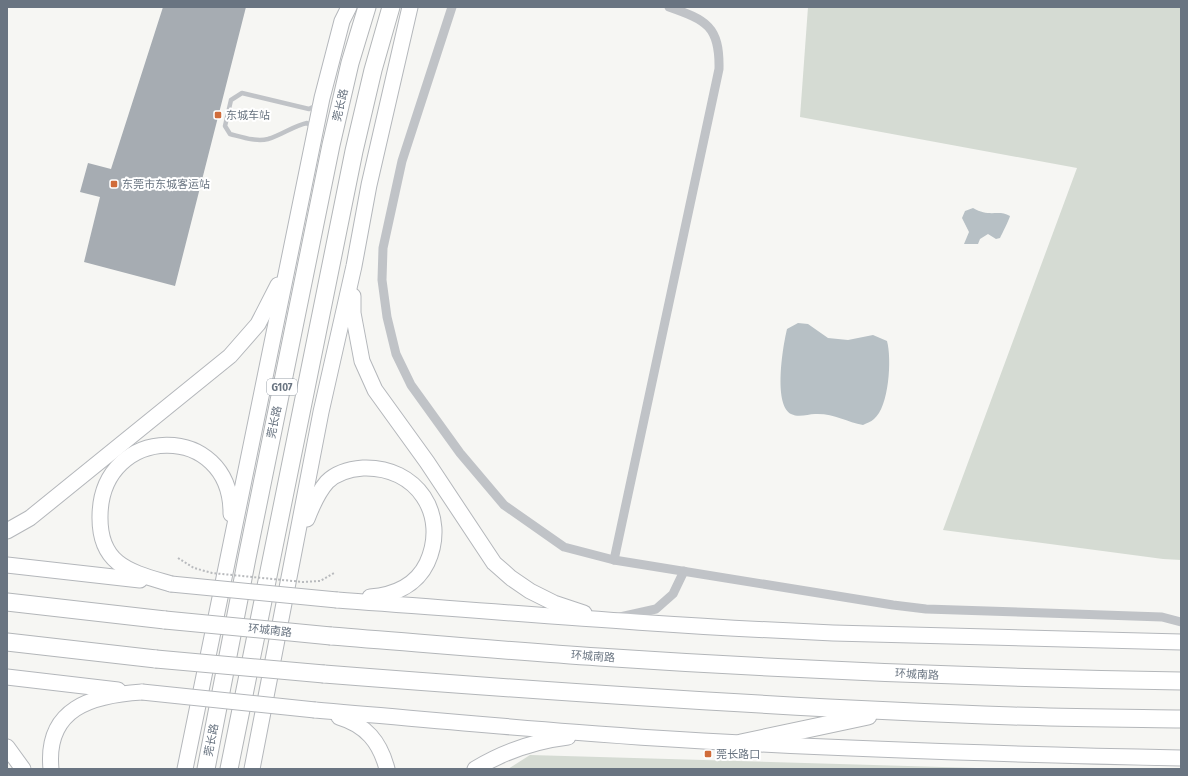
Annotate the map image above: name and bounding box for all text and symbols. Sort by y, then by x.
street label: 莞长路 [330,88,351,123]
place label: 东城车站 [226,109,270,122]
marker: 东城车站 [213,110,223,120]
place label: 东莞市东城客运站 [122,178,210,191]
marker: 东莞市东城客运站 [109,179,119,189]
road number: G107 [267,379,297,395]
street label: 莞长路 [265,405,284,440]
street label: 环城南路 [247,622,293,639]
street label: 环城南路 [571,648,615,665]
street label: 环城南路 [895,667,939,682]
street label: 莞长路 [202,723,221,758]
place label: 莞长路口 [716,748,760,761]
marker: 莞长路口 [703,749,713,759]

